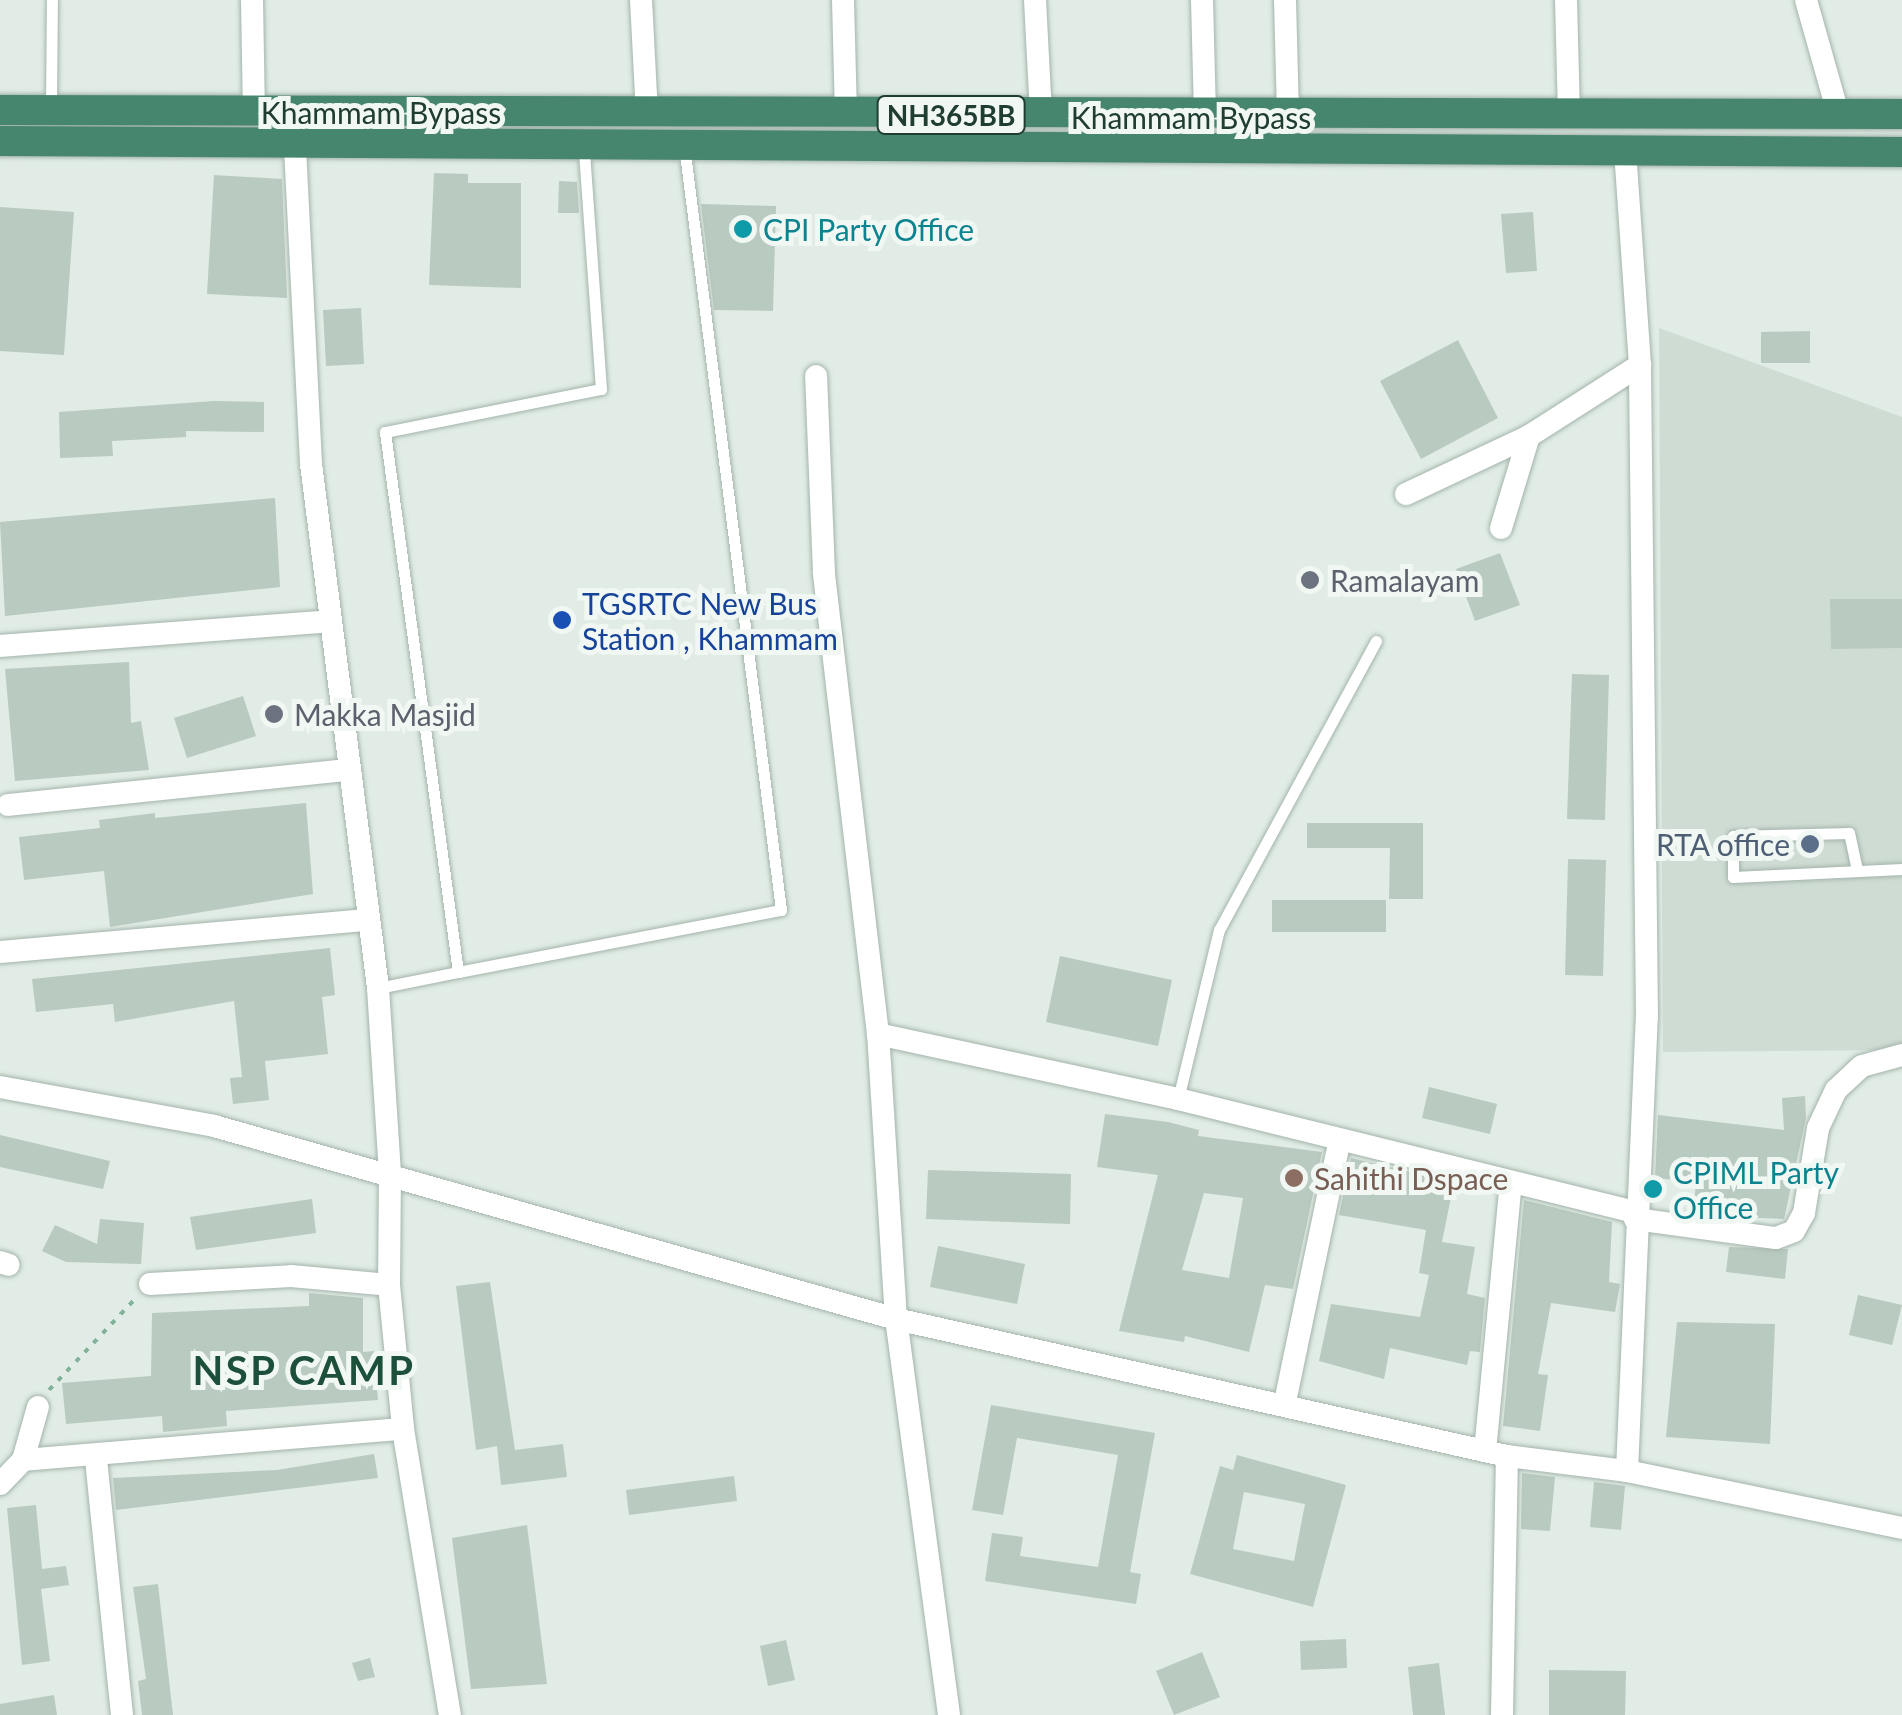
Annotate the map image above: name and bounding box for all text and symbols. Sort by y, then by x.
road number: NH365BB [876,92,1026,138]
street label: Khammam Bypass [261,94,501,130]
street label: Khammam Bypass [1071,99,1311,135]
place label: CPI Party Office [763,211,975,247]
marker: CPI Party Office [732,218,754,240]
place label: Ramalayam [1330,562,1479,598]
marker: Ramalayam [1299,569,1321,591]
place label: TGSRTC New Bus Station , Khammam [582,585,838,656]
marker: TGSRTC New Bus Station , Khammam [551,609,573,631]
place label: Makka Masjid [294,696,476,732]
marker: Makka Masjid [263,703,285,725]
place label: RTA office [1655,826,1790,862]
marker: RTA office [1799,833,1821,855]
place label: CPIML Party Office [1673,1154,1840,1224]
place label: Sahithi Dspace [1314,1160,1508,1196]
marker: Sahithi Dspace [1283,1167,1305,1189]
marker: CPIML Party Office [1642,1178,1664,1200]
district label: NSP CAMP [192,1346,416,1394]

